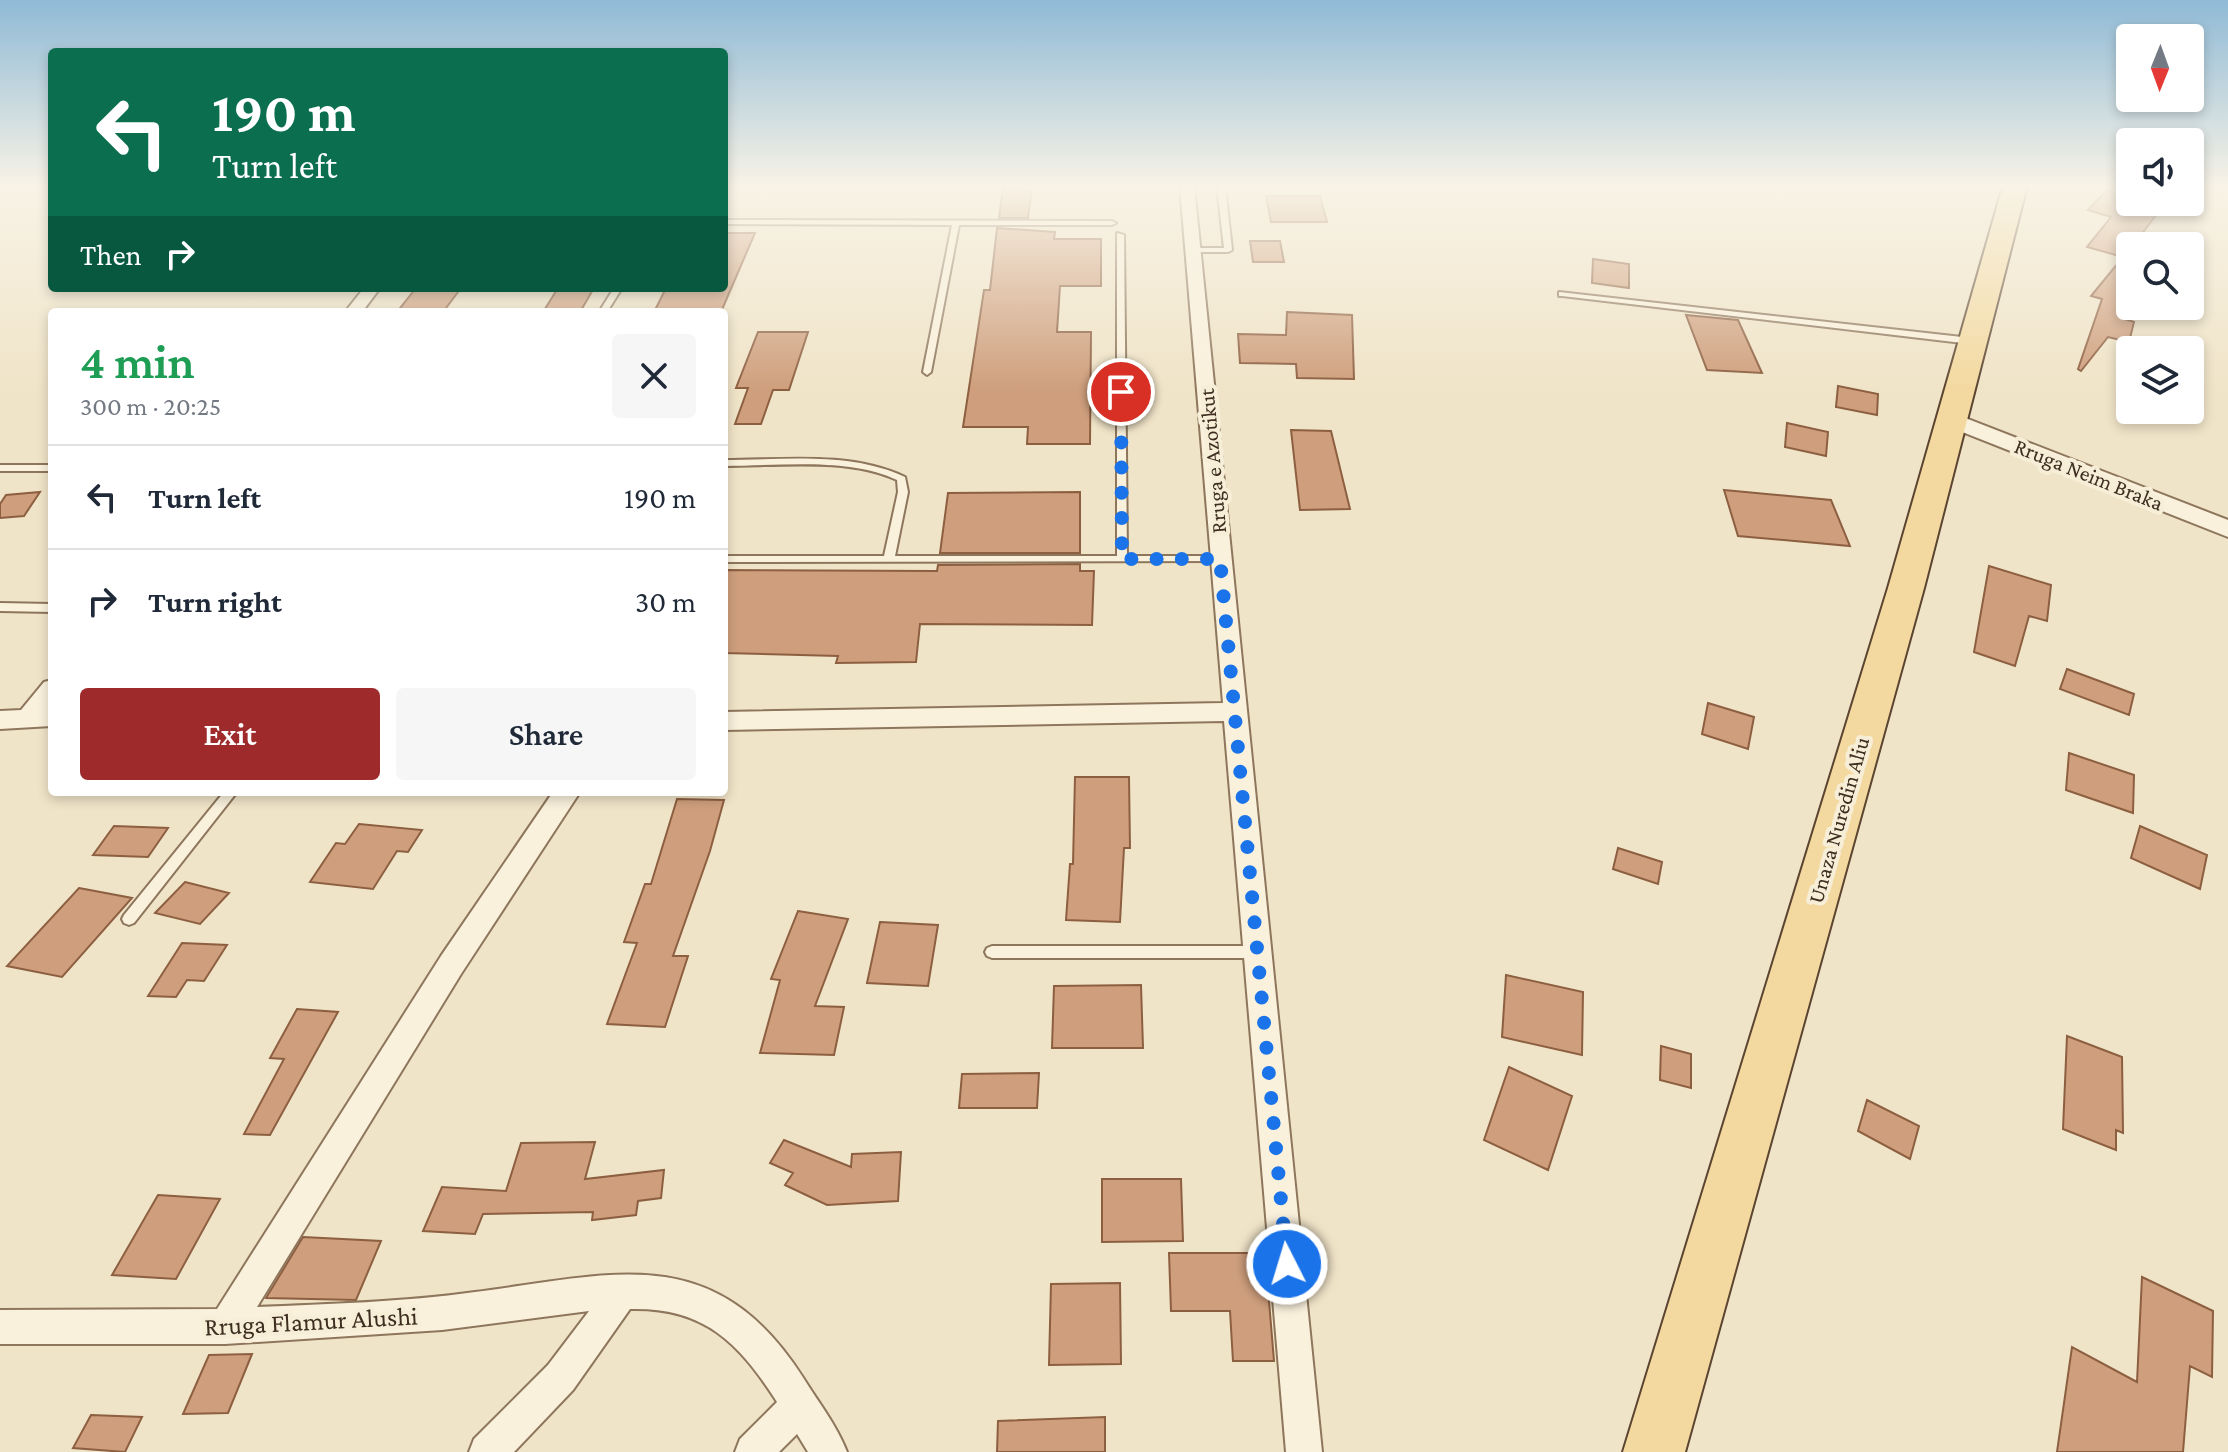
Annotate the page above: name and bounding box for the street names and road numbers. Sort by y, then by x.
street label: Rruga e Azotikut [1194,387,1231,534]
street label: Rruga Neim Braka [2011,433,2167,516]
street label: Unaza Nuredin Aliu [1803,734,1874,906]
street label: Rruga Flamur Alushi [204,1301,419,1342]

